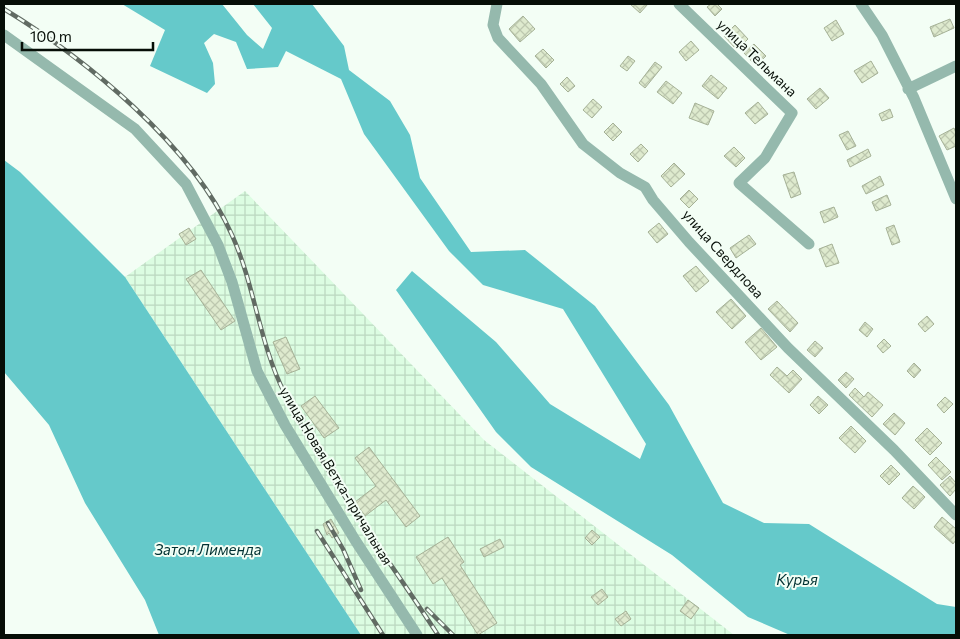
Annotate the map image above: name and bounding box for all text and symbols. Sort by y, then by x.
street label: улица Тельмана [714,15,801,100]
scale bar [22,20,154,52]
text: 100 m [30,27,72,45]
street label: улица Свердлова [679,206,768,301]
street label: улица Новая Ветка-причальная [276,384,397,568]
water label: Затон Лименда [154,540,262,558]
water label: Курья [776,570,818,588]

